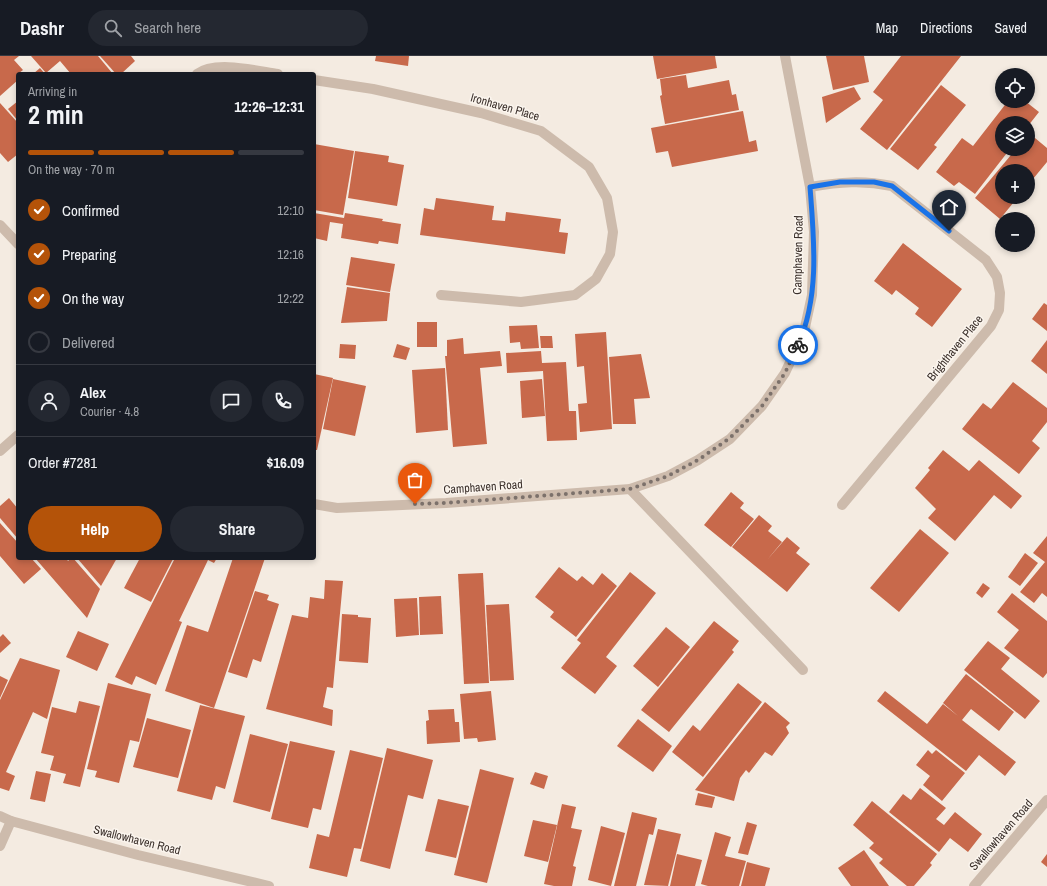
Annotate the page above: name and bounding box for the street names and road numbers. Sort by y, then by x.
street label: Ironhaven Place [469,90,541,124]
street label: Camphaven Road [789,215,807,295]
street label: Brighthaven Place [923,312,987,384]
street label: Camphaven Road [443,476,523,498]
street label: Swallowhaven Road [966,796,1036,874]
street label: Swallowhaven Road [92,821,182,859]

